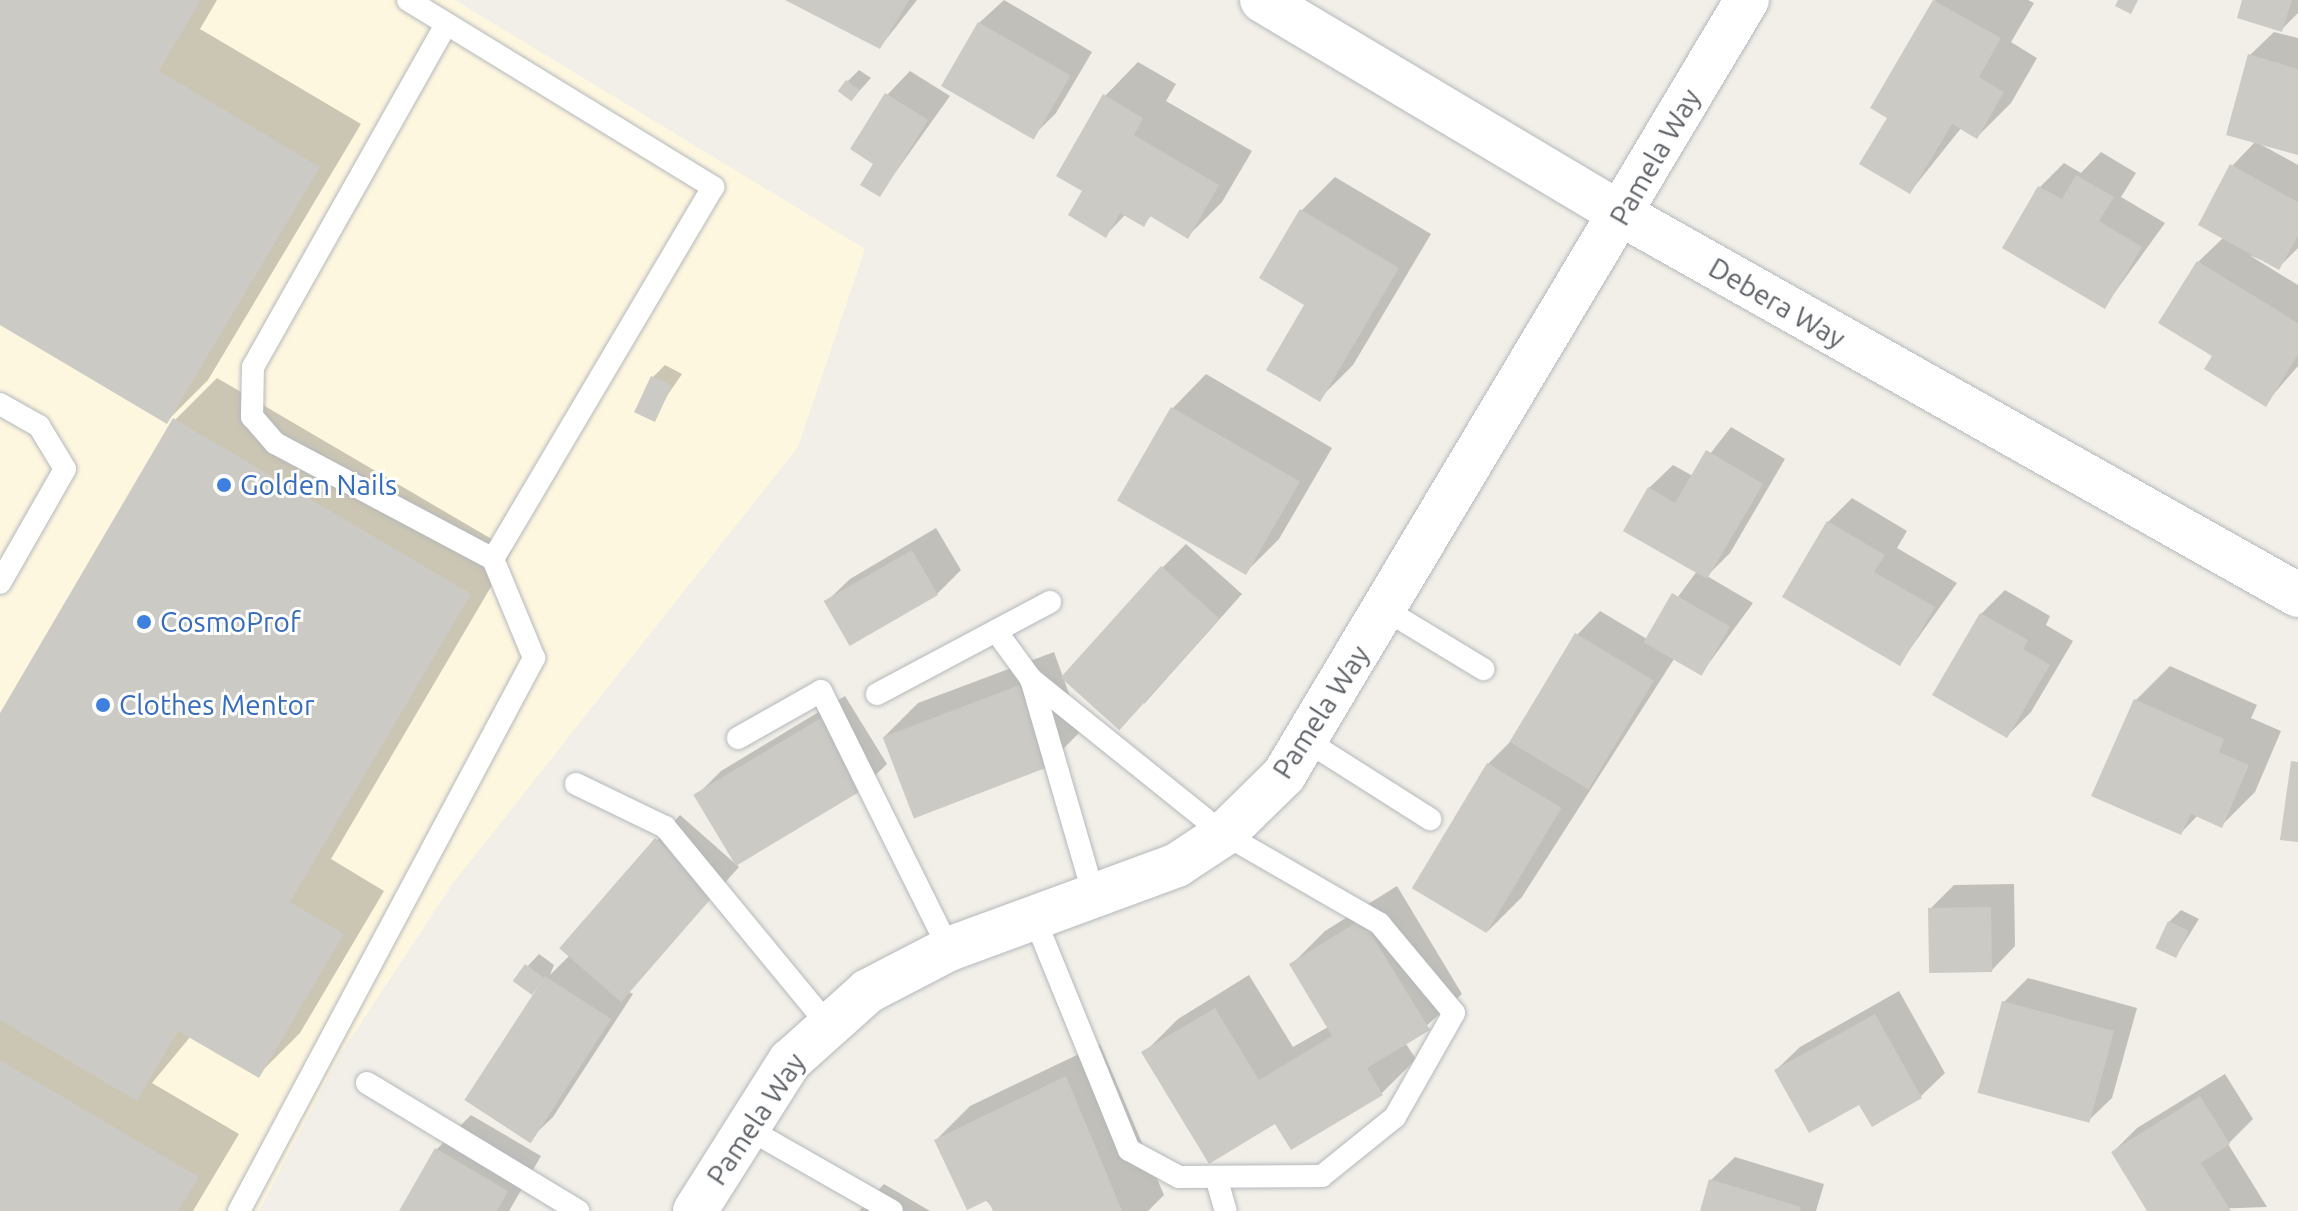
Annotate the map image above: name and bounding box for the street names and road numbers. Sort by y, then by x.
street label: Pamela Way [1602,83,1708,231]
street label: Debera Way [1703,251,1851,355]
street label: Pamela Way [1266,639,1376,785]
street label: Pamela Way [700,1047,812,1191]

